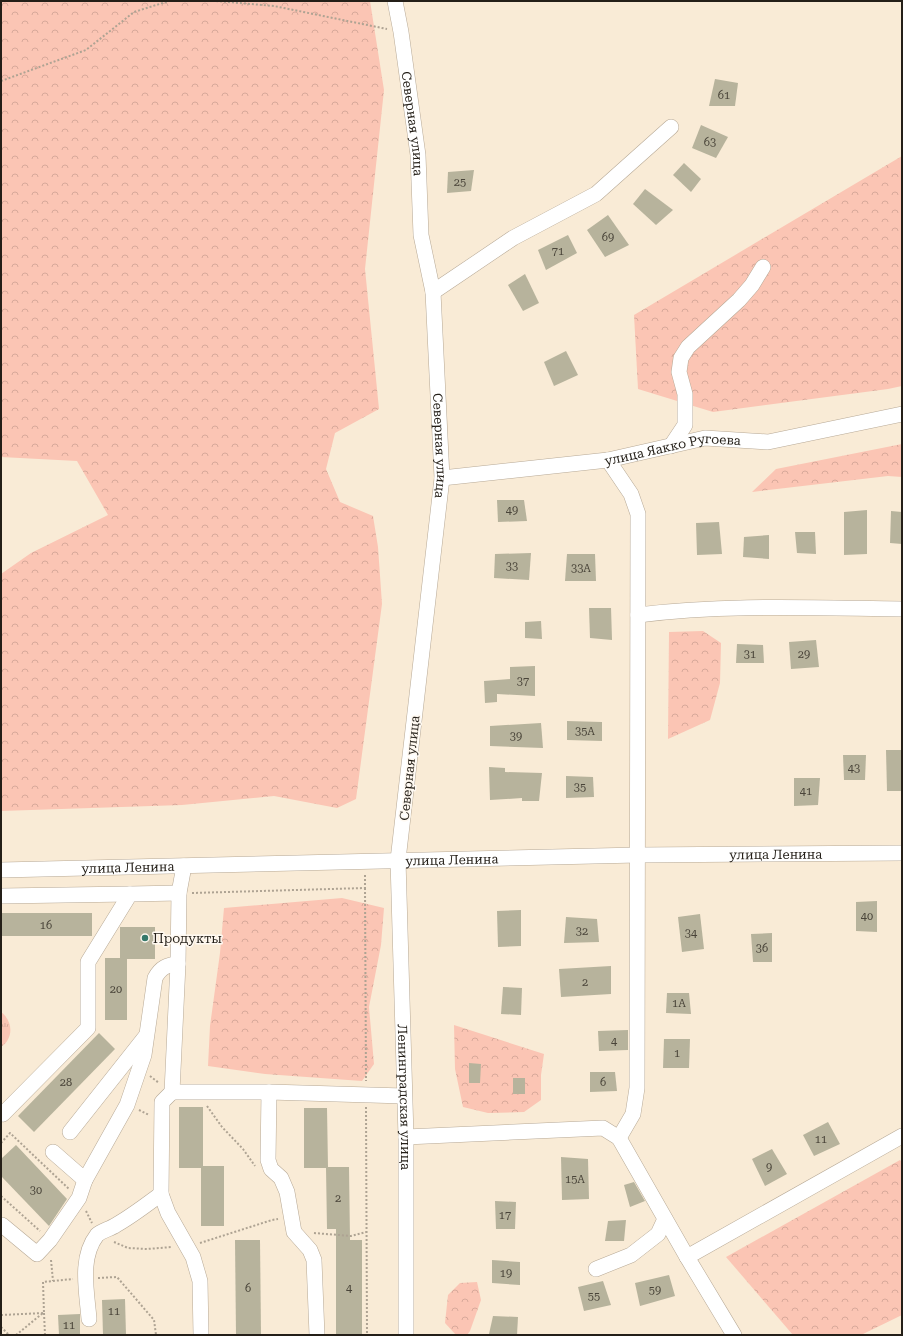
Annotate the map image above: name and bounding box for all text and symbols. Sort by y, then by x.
street label: Северная улица [399,70,426,176]
house number: 61 [718,89,730,102]
house number: 63 [704,136,716,149]
house number: 25 [454,176,466,189]
house number: 69 [602,231,614,244]
house number: 71 [552,245,564,258]
street label: Северная улица [430,393,449,499]
street label: улица Яакко Ругоева [603,431,741,469]
house number: 49 [506,504,518,517]
house number: 33 [506,560,518,573]
house number: 33А [571,562,591,575]
house number: 31 [744,648,756,661]
house number: 29 [798,648,810,661]
house number: 37 [517,675,529,688]
street label: Северная улица [397,715,422,821]
house number: 35А [575,725,595,738]
house number: 39 [510,730,522,743]
house number: 43 [848,762,860,775]
house number: 35 [574,781,586,794]
house number: 41 [800,785,812,798]
street label: улица Ленина [729,847,822,862]
street label: улица Ленина [405,851,499,868]
street label: улица Ленина [81,859,175,876]
house number: 40 [861,910,873,923]
house number: 16 [40,919,52,932]
house number: 32 [576,925,588,938]
house number: 34 [685,927,698,940]
place label: Продукты [153,931,222,946]
marker: Продукты [140,933,150,943]
house number: 36 [756,942,768,955]
house number: 2 [582,976,588,989]
house number: 20 [110,983,122,996]
house number: 1А [672,997,686,1010]
street label: Ленинградская улица [395,1024,413,1170]
house number: 4 [611,1035,618,1048]
house number: 1 [674,1047,680,1060]
house number: 28 [60,1076,72,1089]
house number: 6 [600,1076,606,1089]
house number: 11 [815,1133,827,1146]
house number: 9 [766,1161,772,1174]
house number: 15А [565,1173,585,1186]
house number: 30 [30,1184,42,1197]
house number: 2 [335,1192,341,1205]
house number: 17 [499,1209,511,1222]
house number: 19 [500,1267,512,1280]
house number: 6 [245,1282,251,1295]
house number: 4 [346,1282,353,1295]
house number: 59 [649,1284,661,1297]
house number: 55 [588,1290,600,1303]
house number: 11 [108,1305,120,1318]
house number: 11 [63,1319,75,1332]

